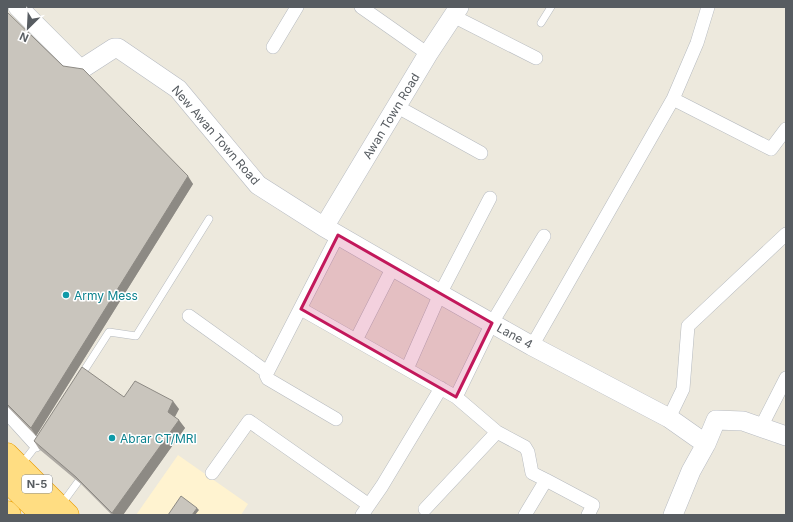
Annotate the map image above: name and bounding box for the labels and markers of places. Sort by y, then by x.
place label: Army Mess [74,288,138,303]
marker: Army Mess [61,290,71,300]
place label: Abrar CT/MRI [120,431,197,446]
marker: Abrar CT/MRI [107,433,117,443]

